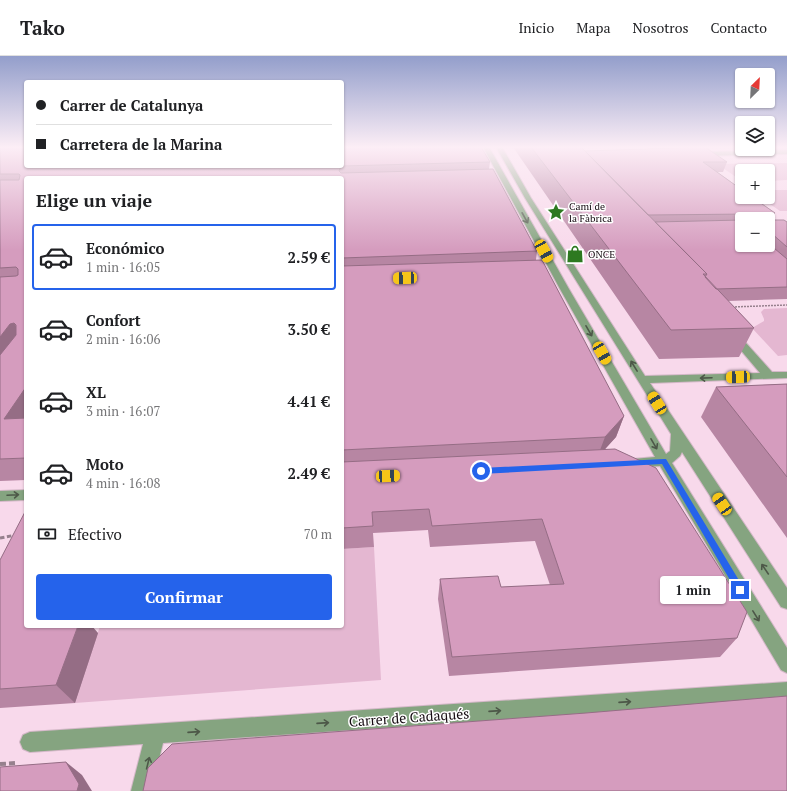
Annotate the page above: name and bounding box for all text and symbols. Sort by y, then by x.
text: Tako [20,15,65,40]
text: Inicio [518,18,554,37]
text: Mapa [576,18,611,37]
text: Nosotros [633,18,689,37]
text: Contacto [711,18,767,37]
north arrow [735,68,775,108]
map controls [735,68,775,252]
text: Carrer de Catalunya [60,95,203,115]
button: layers [735,116,775,156]
text: Carretera de la Marina [60,134,222,154]
button: + [735,164,775,204]
text: Elige un viaje [36,188,152,212]
place label: Camí de la Fàbrica [569,200,612,225]
place icon: Camí de la Fàbrica [546,202,566,222]
one-way arrow [522,212,530,224]
button: − [735,212,775,252]
text: Económico [86,238,164,258]
car [533,238,555,264]
icon: car [38,239,74,275]
shop icon: ONCE [565,244,585,264]
text: 2.59 € [288,247,330,267]
place label: ONCE [588,248,615,261]
text: 1 min · 16:05 [86,258,160,276]
car [393,272,417,284]
text: Confort [86,310,141,330]
icon: car [38,311,74,347]
text: 3.50 € [288,319,330,339]
one-way arrow [586,325,594,337]
text: 2 min · 16:06 [86,330,160,348]
car [591,340,613,366]
one-way arrow [629,361,638,372]
car [726,371,750,383]
one-way arrow [700,374,713,382]
text: XL [86,382,106,402]
icon: car [38,383,74,419]
car [646,390,668,416]
text: 4.41 € [288,391,330,411]
text: 3 min · 16:07 [86,402,160,420]
one-way arrow [650,438,658,450]
text: Moto [86,454,124,474]
icon: car [38,455,74,491]
route start [472,462,490,480]
text: 2.49 € [288,463,330,483]
car [376,469,400,483]
text: 4 min · 16:08 [86,474,160,492]
car [710,491,734,517]
one-way arrow [6,492,19,499]
icon: cash [36,523,58,545]
text: Efectivo [68,524,122,544]
text: 70 m [304,525,332,543]
one-way arrow [761,564,770,575]
button: Confirmar [36,574,332,620]
callout: 1 min [660,576,726,604]
text: 1 min [675,581,711,599]
route end [731,581,749,599]
one-way arrow [753,610,761,622]
one-way arrow [618,699,631,706]
street label: Carrer de Cadaqués [348,703,470,731]
one-way arrow [488,708,501,715]
one-way arrow [316,719,329,726]
one-way arrow [187,728,200,735]
one-way arrow [144,756,152,769]

